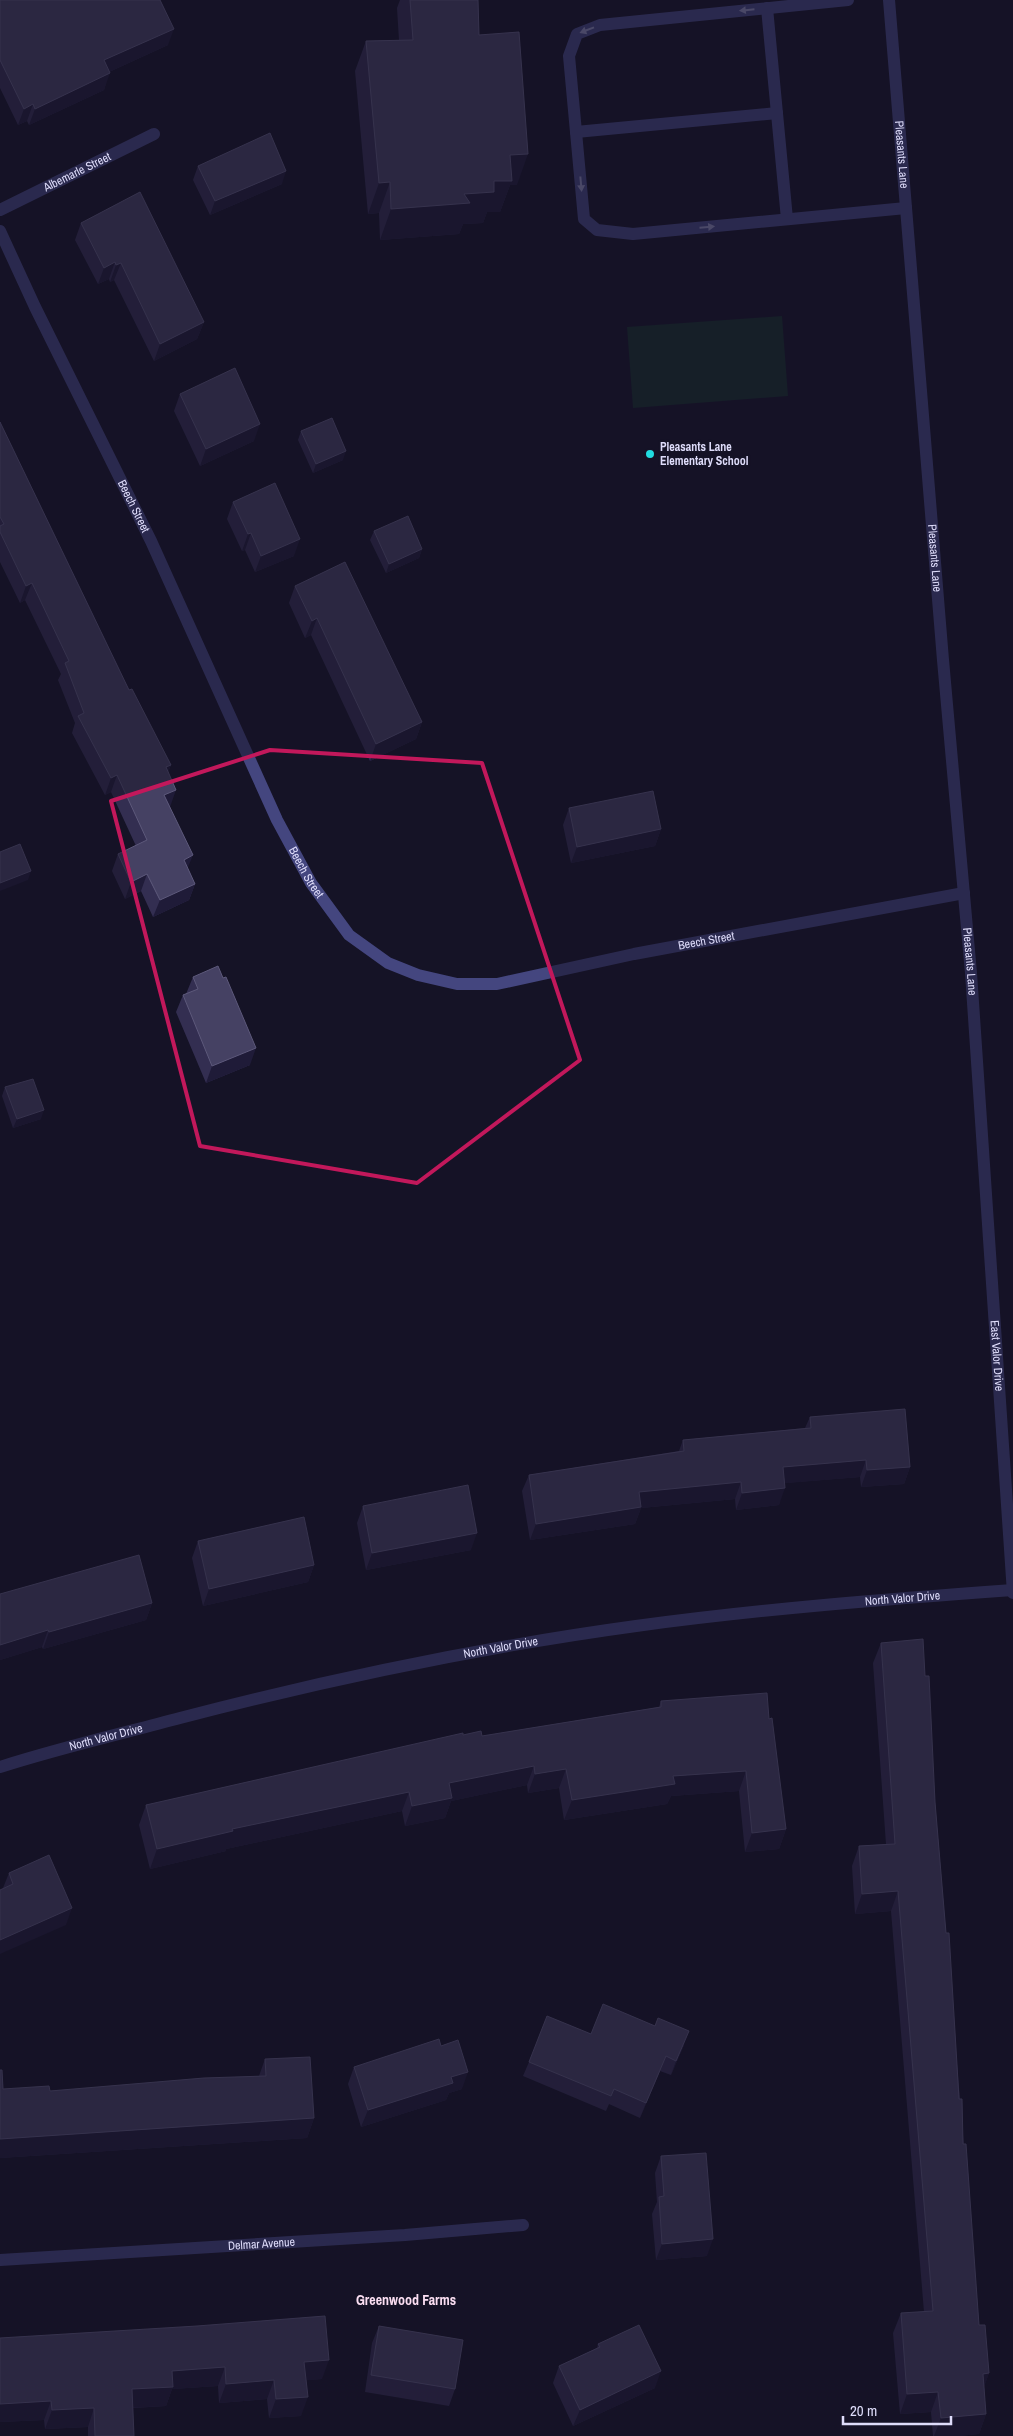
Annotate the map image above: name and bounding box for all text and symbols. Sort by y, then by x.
one-way arrow [739,6,755,14]
one-way arrow [579,27,594,34]
street label: Pleasants Lane [891,120,912,189]
street label: Albemarle Street [40,148,114,196]
one-way arrow [577,176,585,192]
one-way arrow [699,223,715,231]
place label: Pleasants Lane Elementary School [660,439,749,469]
marker: Pleasants Lane Elementary School [644,448,656,460]
street label: Beech Street [114,477,154,536]
street label: Pleasants Lane [924,524,945,593]
street label: Beech Street [285,844,328,902]
street label: Pleasants Lane [959,927,981,996]
street label: Beech Street [677,928,736,954]
street label: East Valor Drive [987,1320,1007,1392]
street label: North Valor Drive [864,1587,941,1609]
street label: North Valor Drive [462,1633,539,1662]
street label: North Valor Drive [67,1720,144,1754]
street label: Delmar Avenue [227,2234,296,2254]
district label: Greenwood Farms [356,2291,456,2309]
scale bar [843,2394,950,2426]
text: 20 m [850,2400,877,2421]

